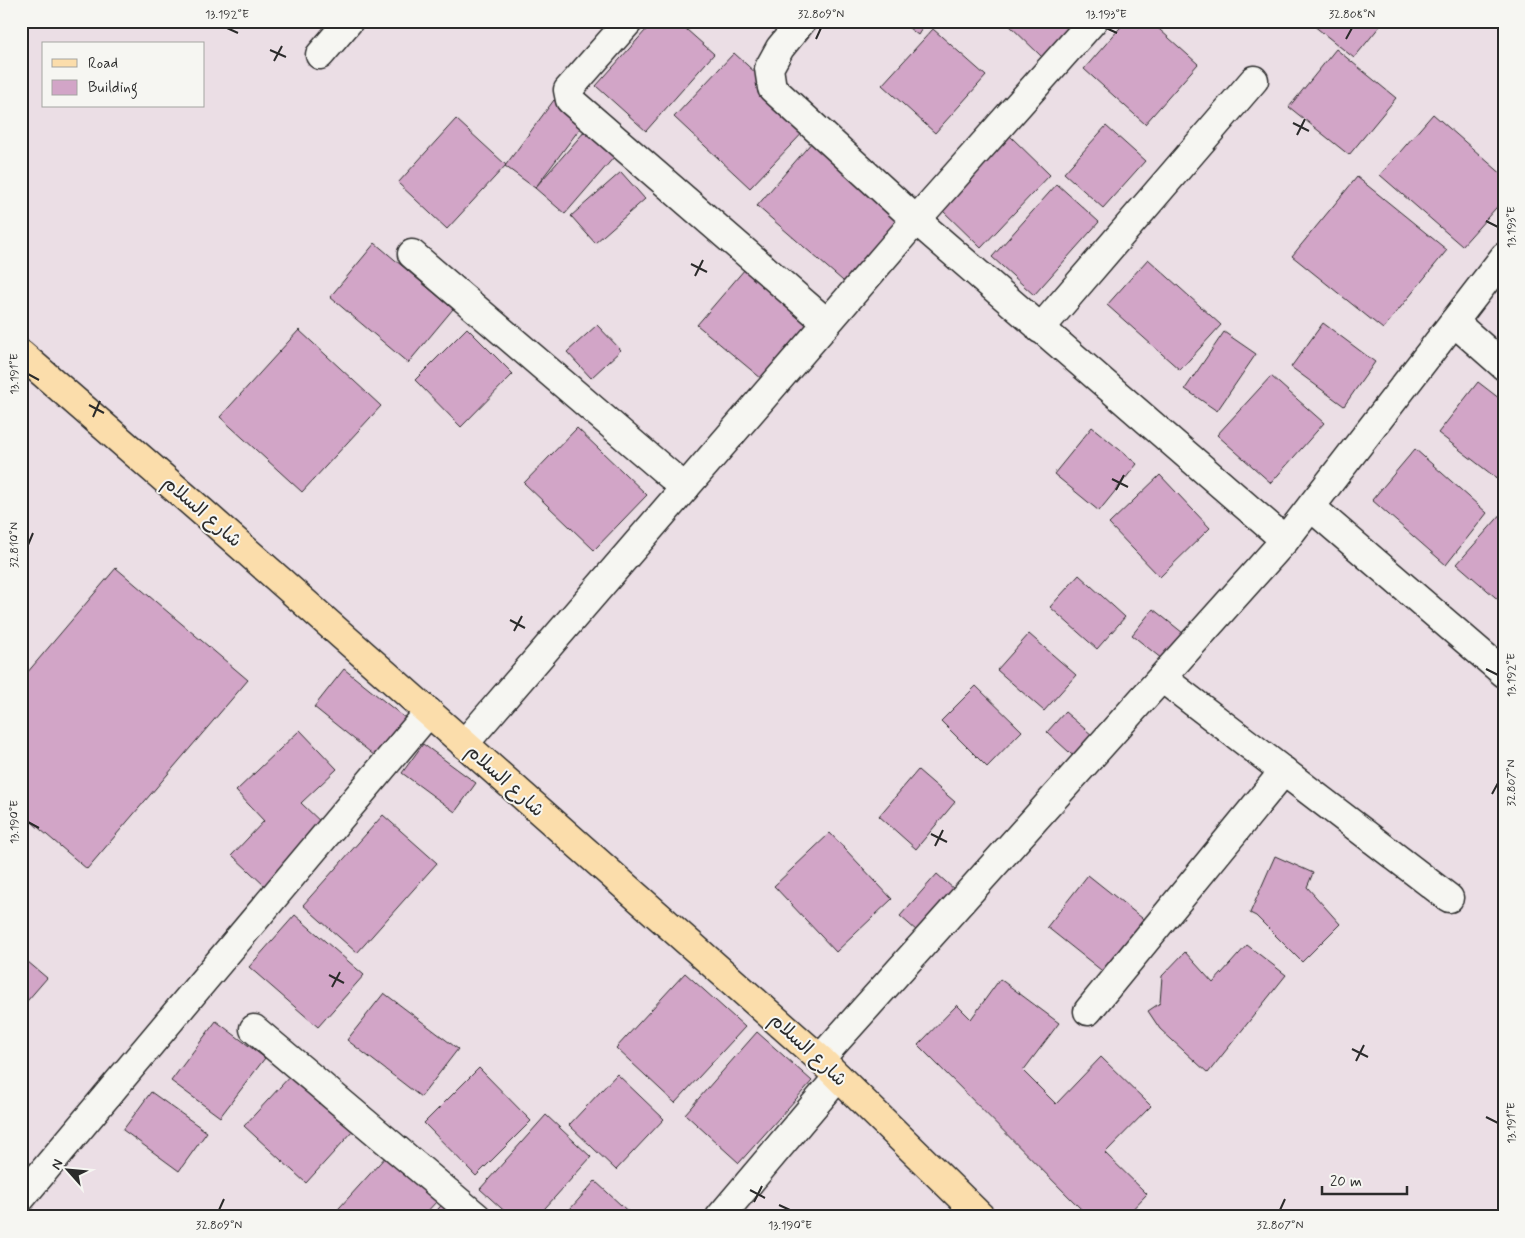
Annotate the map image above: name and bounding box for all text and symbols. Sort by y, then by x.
text: 13.192°E [205,7,249,23]
text: 32.809°N [798,7,844,23]
text: 13.193°E [1085,7,1127,23]
text: 32.808°N [1329,7,1375,23]
legend [42,42,205,108]
text: Road [88,54,118,74]
text: Building [88,78,138,99]
text: 13.193°E [1504,206,1520,248]
text: 13.191°E [7,353,23,395]
street label: شارع السلام [156,471,247,554]
text: 32.810°N [7,522,23,568]
text: 13.192°E [1504,653,1520,697]
street label: شارع السلام [460,739,549,824]
text: 32.807°N [1504,760,1520,806]
text: 13.190°E [7,800,23,844]
street label: شارع السلام [763,1008,852,1093]
text: 13.191°E [1504,1102,1520,1144]
north arrow [42,1146,92,1196]
text: N [47,1156,67,1173]
scale bar [1322,1163,1408,1195]
text: 20 m [1330,1172,1362,1192]
text: 32.809°N [196,1218,242,1234]
text: 13.190°E [768,1218,812,1234]
text: 32.807°N [1257,1218,1303,1234]

